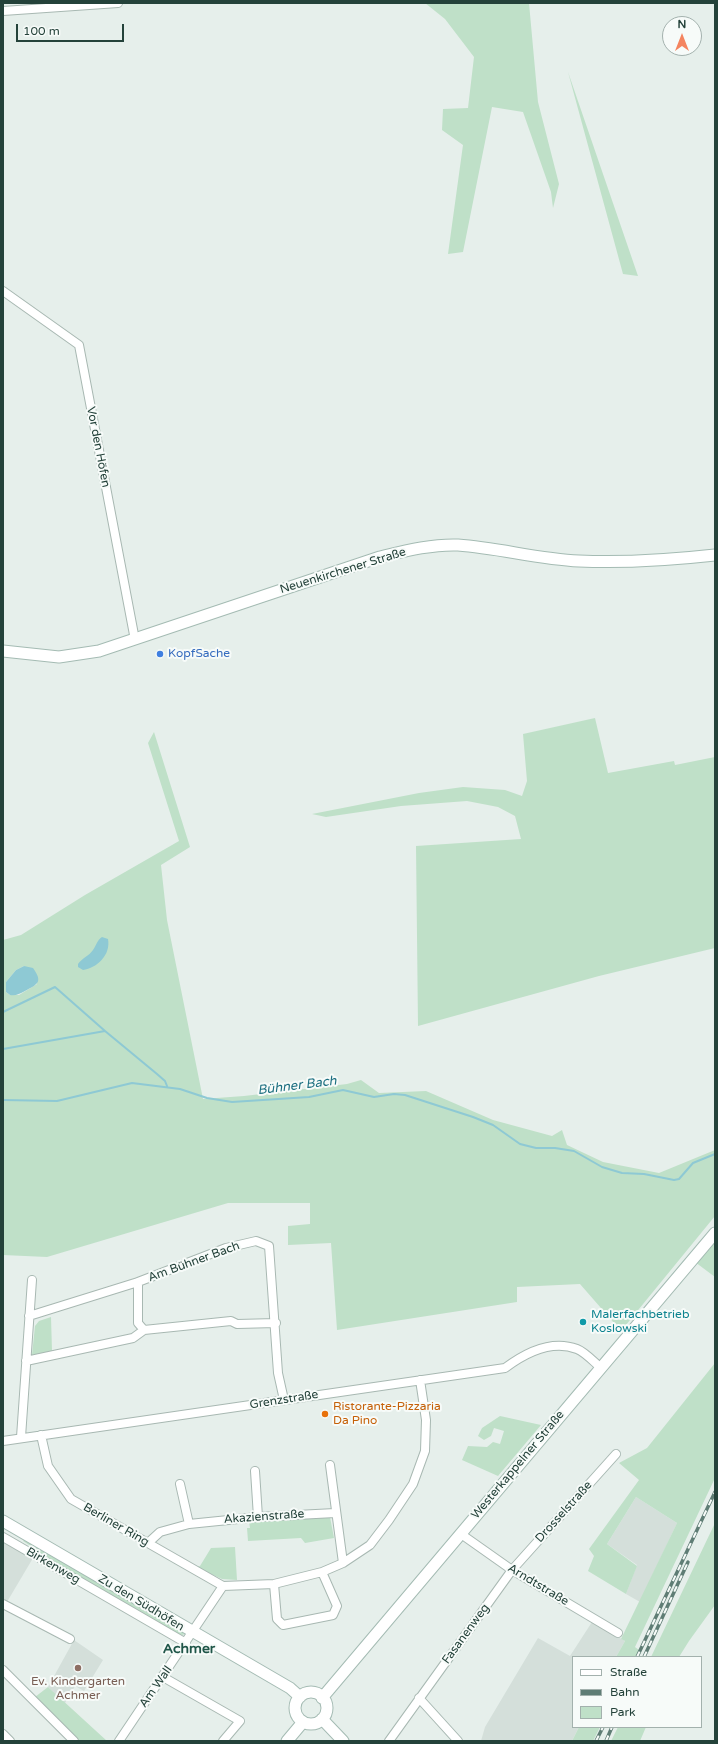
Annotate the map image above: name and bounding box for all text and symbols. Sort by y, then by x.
scale bar [18,16,126,42]
north arrow [662,16,702,56]
text: N [678,18,686,31]
text: 100 m [23,24,60,38]
street label: Vor den Höfen [83,405,113,489]
street label: Neuenkirchener Straße [278,545,408,597]
place label: KopfSache [168,647,230,661]
marker: KopfSache [155,649,165,659]
water label: Bühner Bach [257,1073,337,1099]
street label: Am Bühner Bach [146,1239,242,1285]
place label: Malerfachbetrieb Koslowski [591,1308,689,1336]
marker: Malerfachbetrieb Koslowski [578,1317,588,1327]
street label: Grenzstraße [249,1387,319,1413]
place label: Ristorante-Pizzaria Da Pino [333,1400,441,1428]
street label: Westerkappelner Straße [468,1408,568,1522]
marker: Ristorante-Pizzaria Da Pino [320,1409,330,1419]
street label: Drosselstraße [533,1478,595,1546]
street label: Berliner Ring [80,1500,152,1550]
street label: Akazienstraße [223,1507,305,1527]
street label: Birkenweg [23,1545,83,1587]
street label: Arndtstraße [505,1561,571,1609]
street label: Zu den Südhöfen [95,1572,187,1634]
street label: Fasanenweg [439,1601,493,1667]
district label: Achmer [163,1641,215,1657]
legend [572,1656,702,1728]
marker: Ev. Kindergarten Achmer [73,1663,83,1673]
street label: Am Wall [137,1663,175,1711]
text: Straße [610,1665,647,1679]
place label: Ev. Kindergarten Achmer [31,1675,125,1703]
text: Bahn [610,1685,640,1699]
text: Park [610,1705,636,1719]

